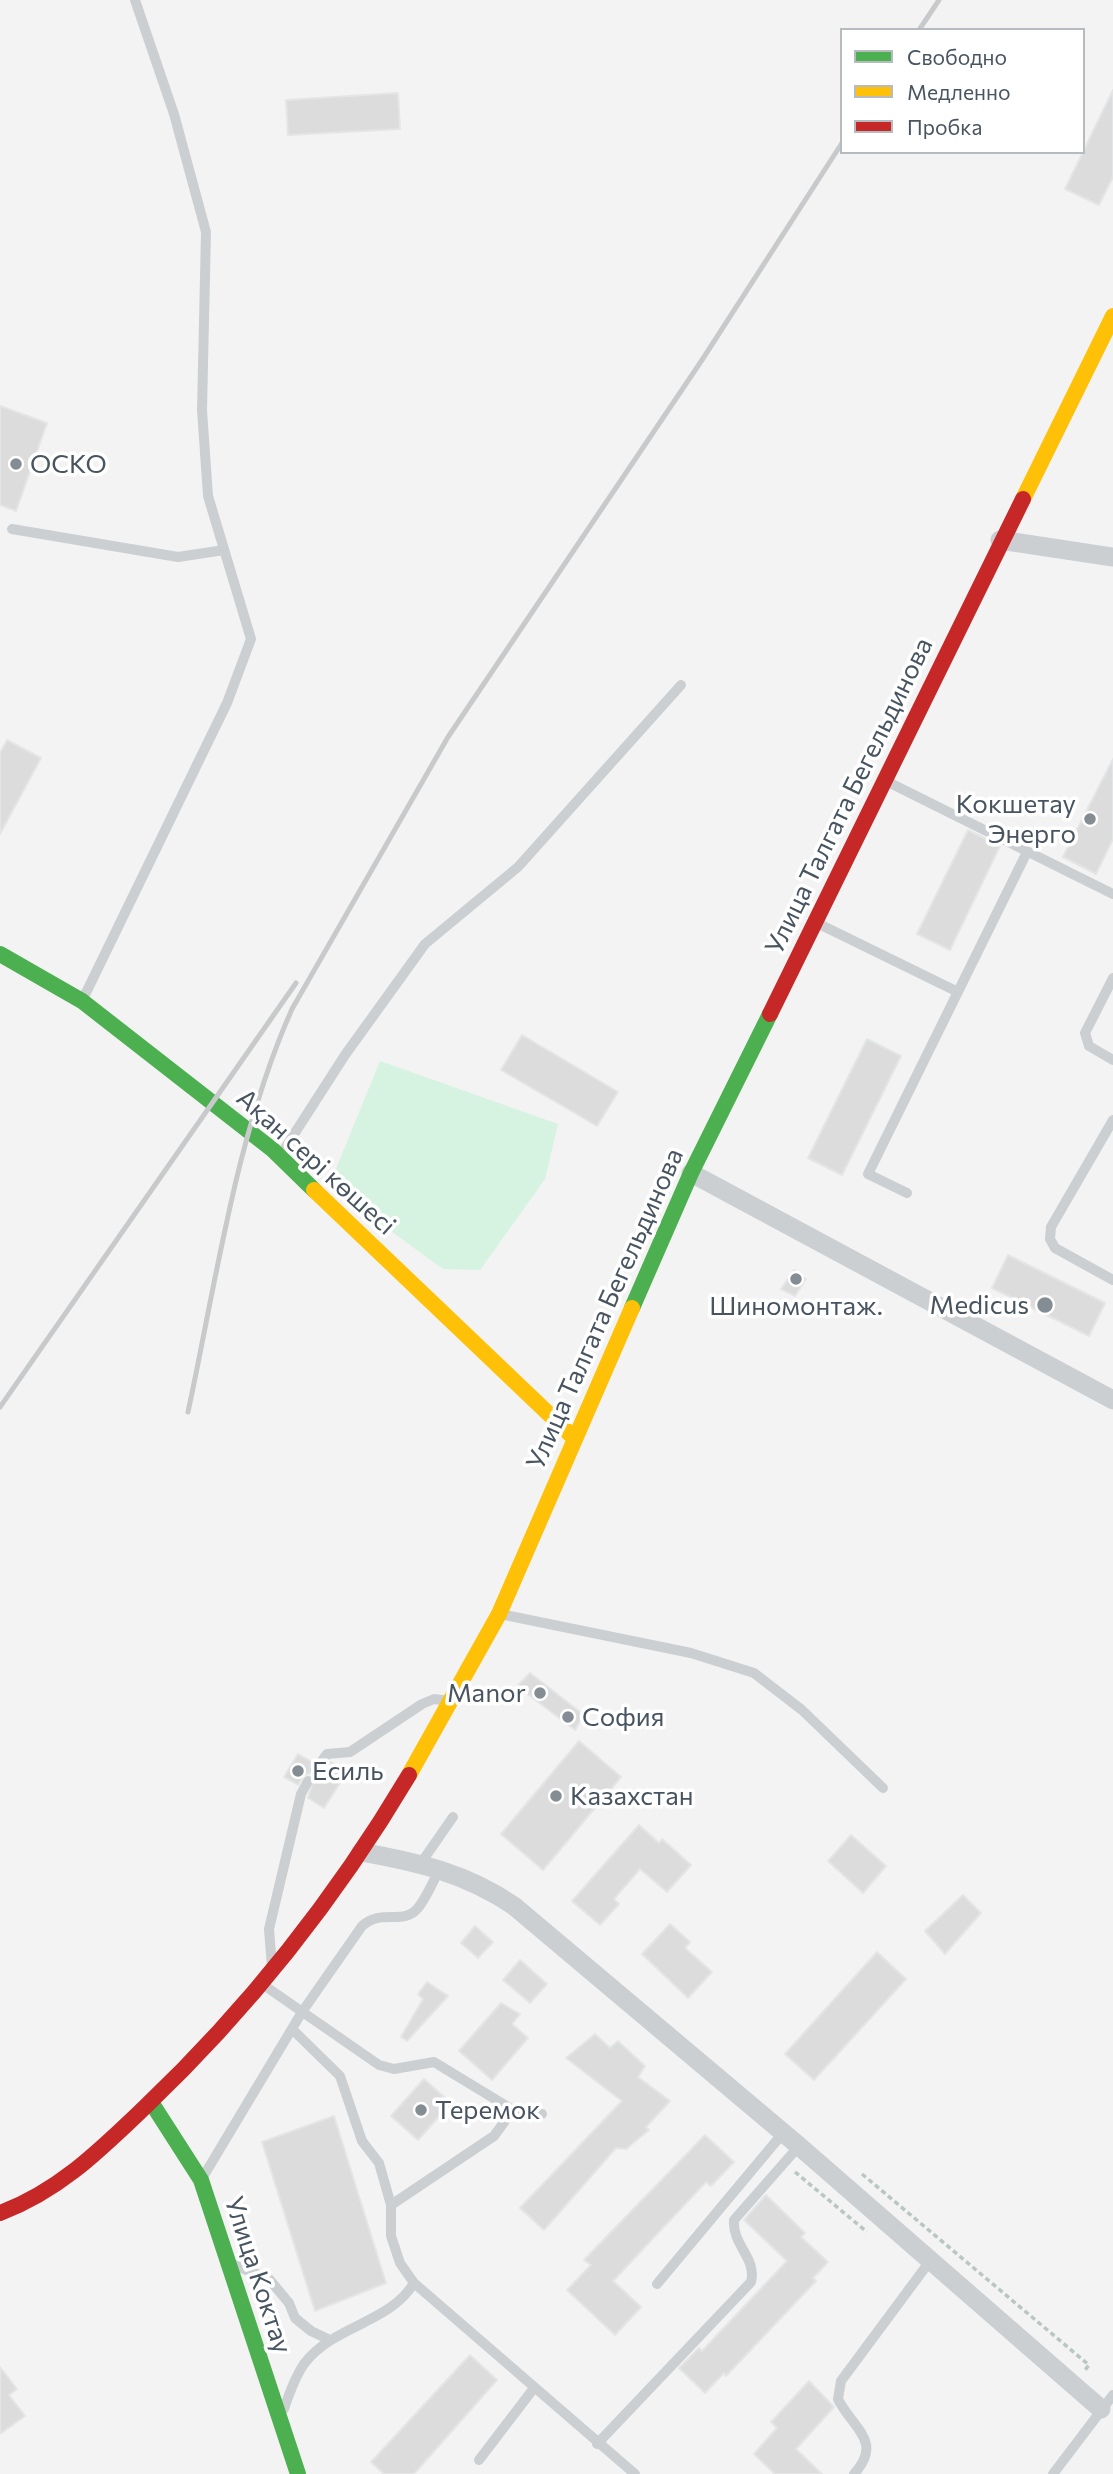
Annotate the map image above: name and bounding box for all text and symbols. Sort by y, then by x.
legend [840,28,1085,154]
text: Свободно [907,44,1007,69]
text: Медленно [907,79,1011,104]
text: Пробка [907,114,982,139]
place label: ОСКО [30,448,107,480]
marker: ОСКО [8,456,24,472]
street label: Улица Талгата Бегельдинова [759,633,939,959]
place label: Кокшетау Энерго [956,788,1076,850]
marker: Кокшетау Энерго [1082,811,1098,827]
street label: Ақан сері көшесі [230,1082,402,1242]
street label: Улица Талгата Бегельдинова [520,1144,690,1474]
marker: Шиномонтаж. [788,1271,804,1287]
place label: Medicus [930,1289,1029,1321]
place label: Шиномонтаж. [709,1290,883,1322]
marker: Medicus [1035,1295,1055,1315]
place label: Manor [447,1677,526,1709]
marker: Manor [532,1685,548,1701]
place label: София [582,1701,664,1733]
marker: София [560,1709,576,1725]
place label: Есиль [312,1755,384,1787]
marker: Есиль [290,1763,306,1779]
place label: Казахстан [570,1780,694,1812]
marker: Казахстан [548,1788,564,1804]
place label: Теремок [435,2094,540,2126]
marker: Теремок [413,2102,429,2118]
street label: Улица Коктау [218,2192,298,2358]

